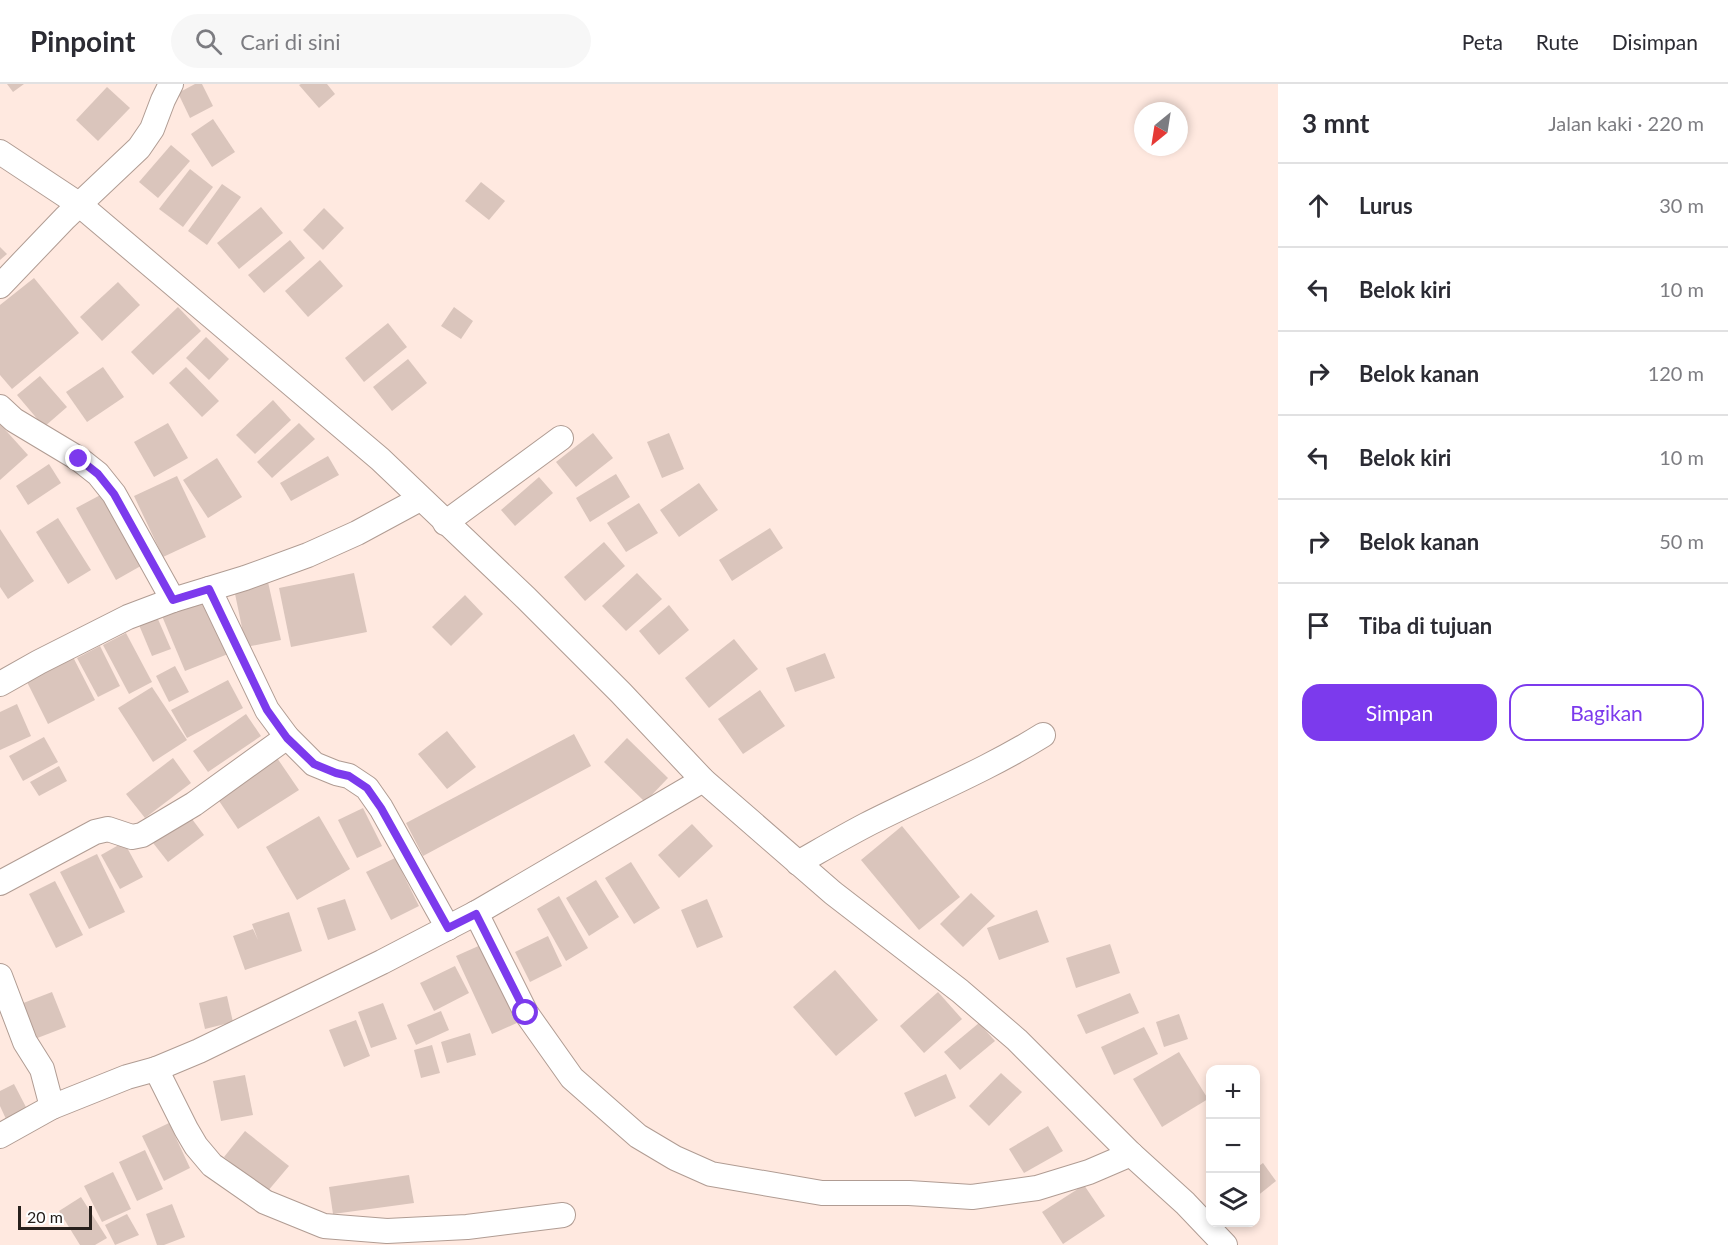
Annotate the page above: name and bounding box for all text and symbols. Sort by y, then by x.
search box [171,14,591,68]
text: Pinpoint [30,24,135,58]
icon: search [192,25,225,58]
text: Cari di sini [240,28,340,55]
text: Peta [1462,29,1503,54]
text: Rute [1536,29,1579,54]
text: Disimpan [1612,29,1698,54]
north arrow [1134,102,1188,156]
text: 3 mnt [1302,107,1369,139]
text: Jalan kaki · 220 m [1548,111,1704,135]
icon: ahead [1302,189,1335,222]
text: Lurus [1359,192,1413,219]
text: 30 m [1659,193,1704,217]
icon: left [1302,273,1335,306]
text: Belok kiri [1359,276,1451,303]
text: 10 m [1659,277,1704,301]
icon: right [1302,357,1335,390]
text: Belok kanan [1359,360,1479,387]
text: 120 m [1648,361,1704,385]
icon: left [1302,441,1335,474]
text: Belok kiri [1359,444,1451,471]
route end [65,445,91,471]
text: 10 m [1659,445,1704,469]
icon: right [1302,525,1335,558]
text: Belok kanan [1359,528,1479,555]
text: 50 m [1659,529,1704,553]
icon: arrive [1302,609,1335,642]
text: Tiba di tujuan [1359,612,1492,639]
button: Simpan [1302,684,1497,741]
button: Bagikan [1509,684,1704,741]
route start [512,999,538,1025]
map controls [1206,1065,1260,1227]
button: + [1206,1065,1260,1119]
button: − [1206,1119,1260,1173]
button: layers [1206,1173,1260,1227]
scale bar [18,1203,92,1230]
text: 20 m [27,1207,63,1226]

